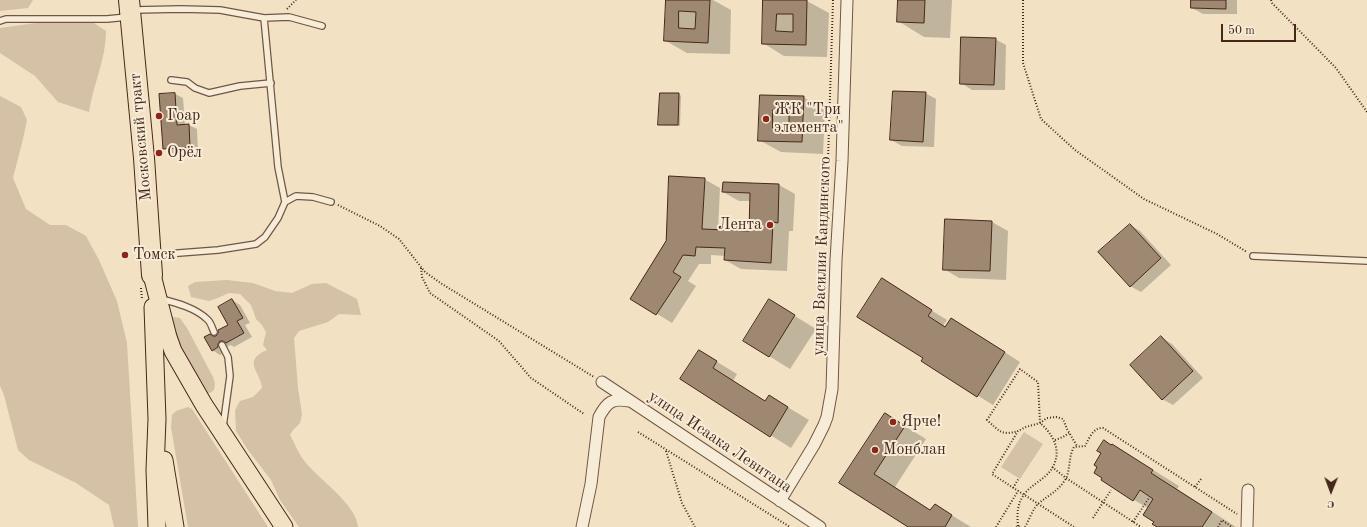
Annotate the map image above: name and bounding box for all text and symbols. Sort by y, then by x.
scale bar [1223,16,1298,42]
text: 50 m [1228,25,1255,37]
street label: Московский тракт [126,72,156,202]
place label: ЖК "Три элемента" [774,100,844,138]
place label: Гоар [167,106,200,126]
marker: Гоар [154,111,164,121]
marker: ЖК "Три элемента" [761,114,771,124]
place label: Орёл [167,143,202,163]
marker: Орёл [154,148,164,158]
street label: улица Василия Кандинского [809,156,835,356]
place label: Лента [718,215,762,235]
marker: Лента [765,220,775,230]
place label: Томск [133,245,175,265]
marker: Томск [120,250,130,260]
street label: улица Исаака Левитана [645,387,795,497]
place label: Ярче! [901,412,941,432]
marker: Ярче! [888,417,898,427]
place label: Монблан [883,440,946,460]
marker: Монблан [870,445,880,455]
north arrow [1311,471,1351,511]
text: С [1327,498,1335,509]

